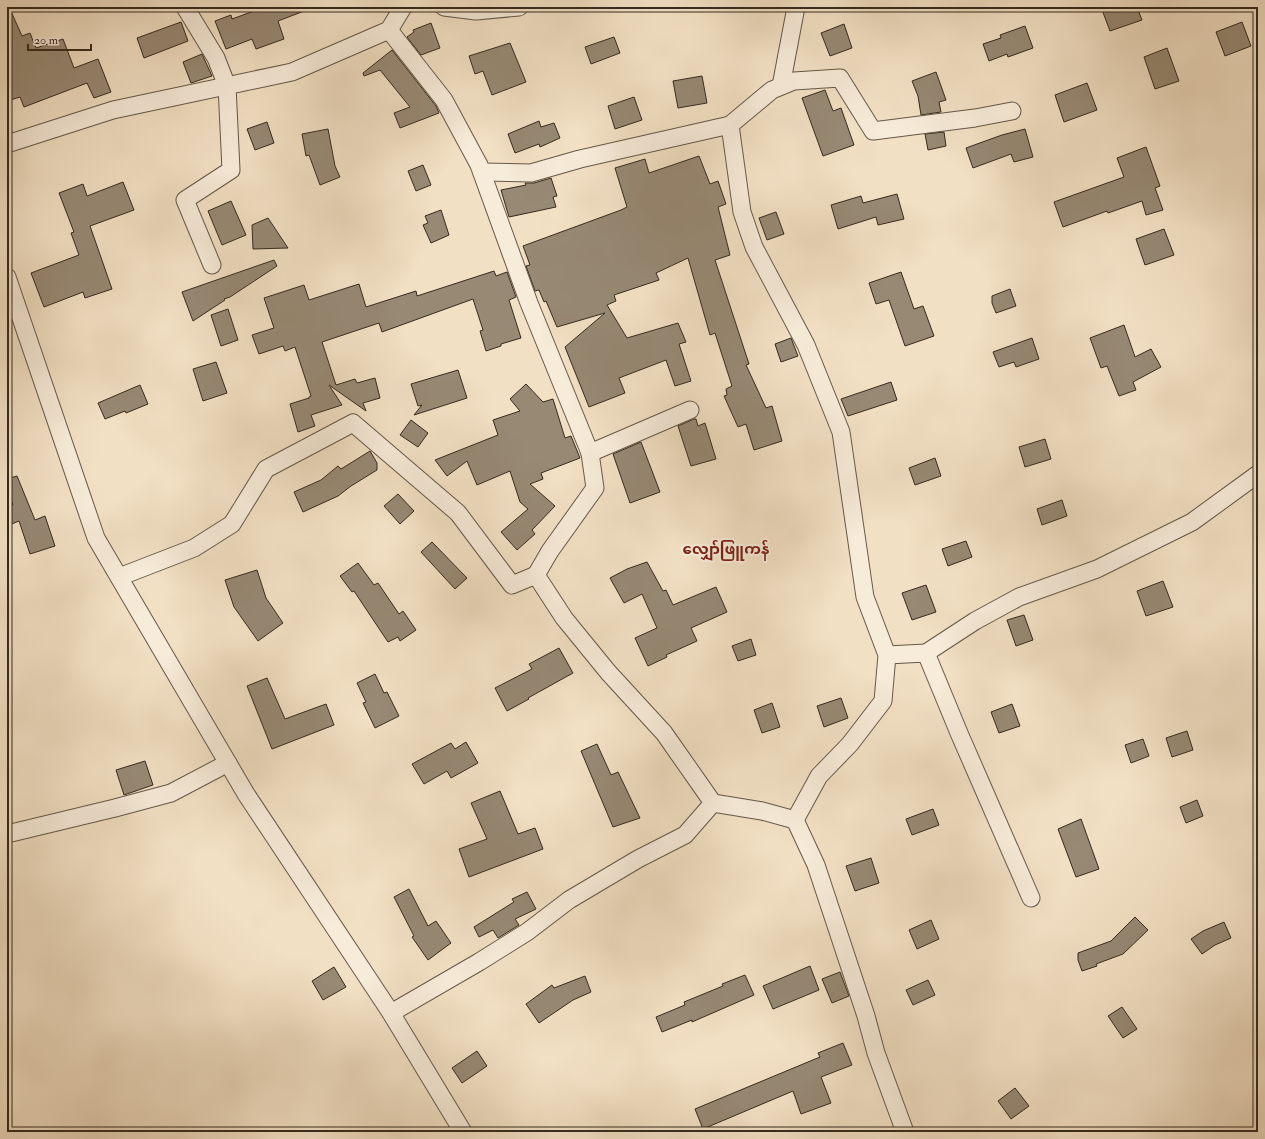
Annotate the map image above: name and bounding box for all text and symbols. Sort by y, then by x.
scale bar [28,26,91,52]
text: 20 m [34,33,59,48]
district label: လျှော်ဖြူကန် [683,539,769,561]

